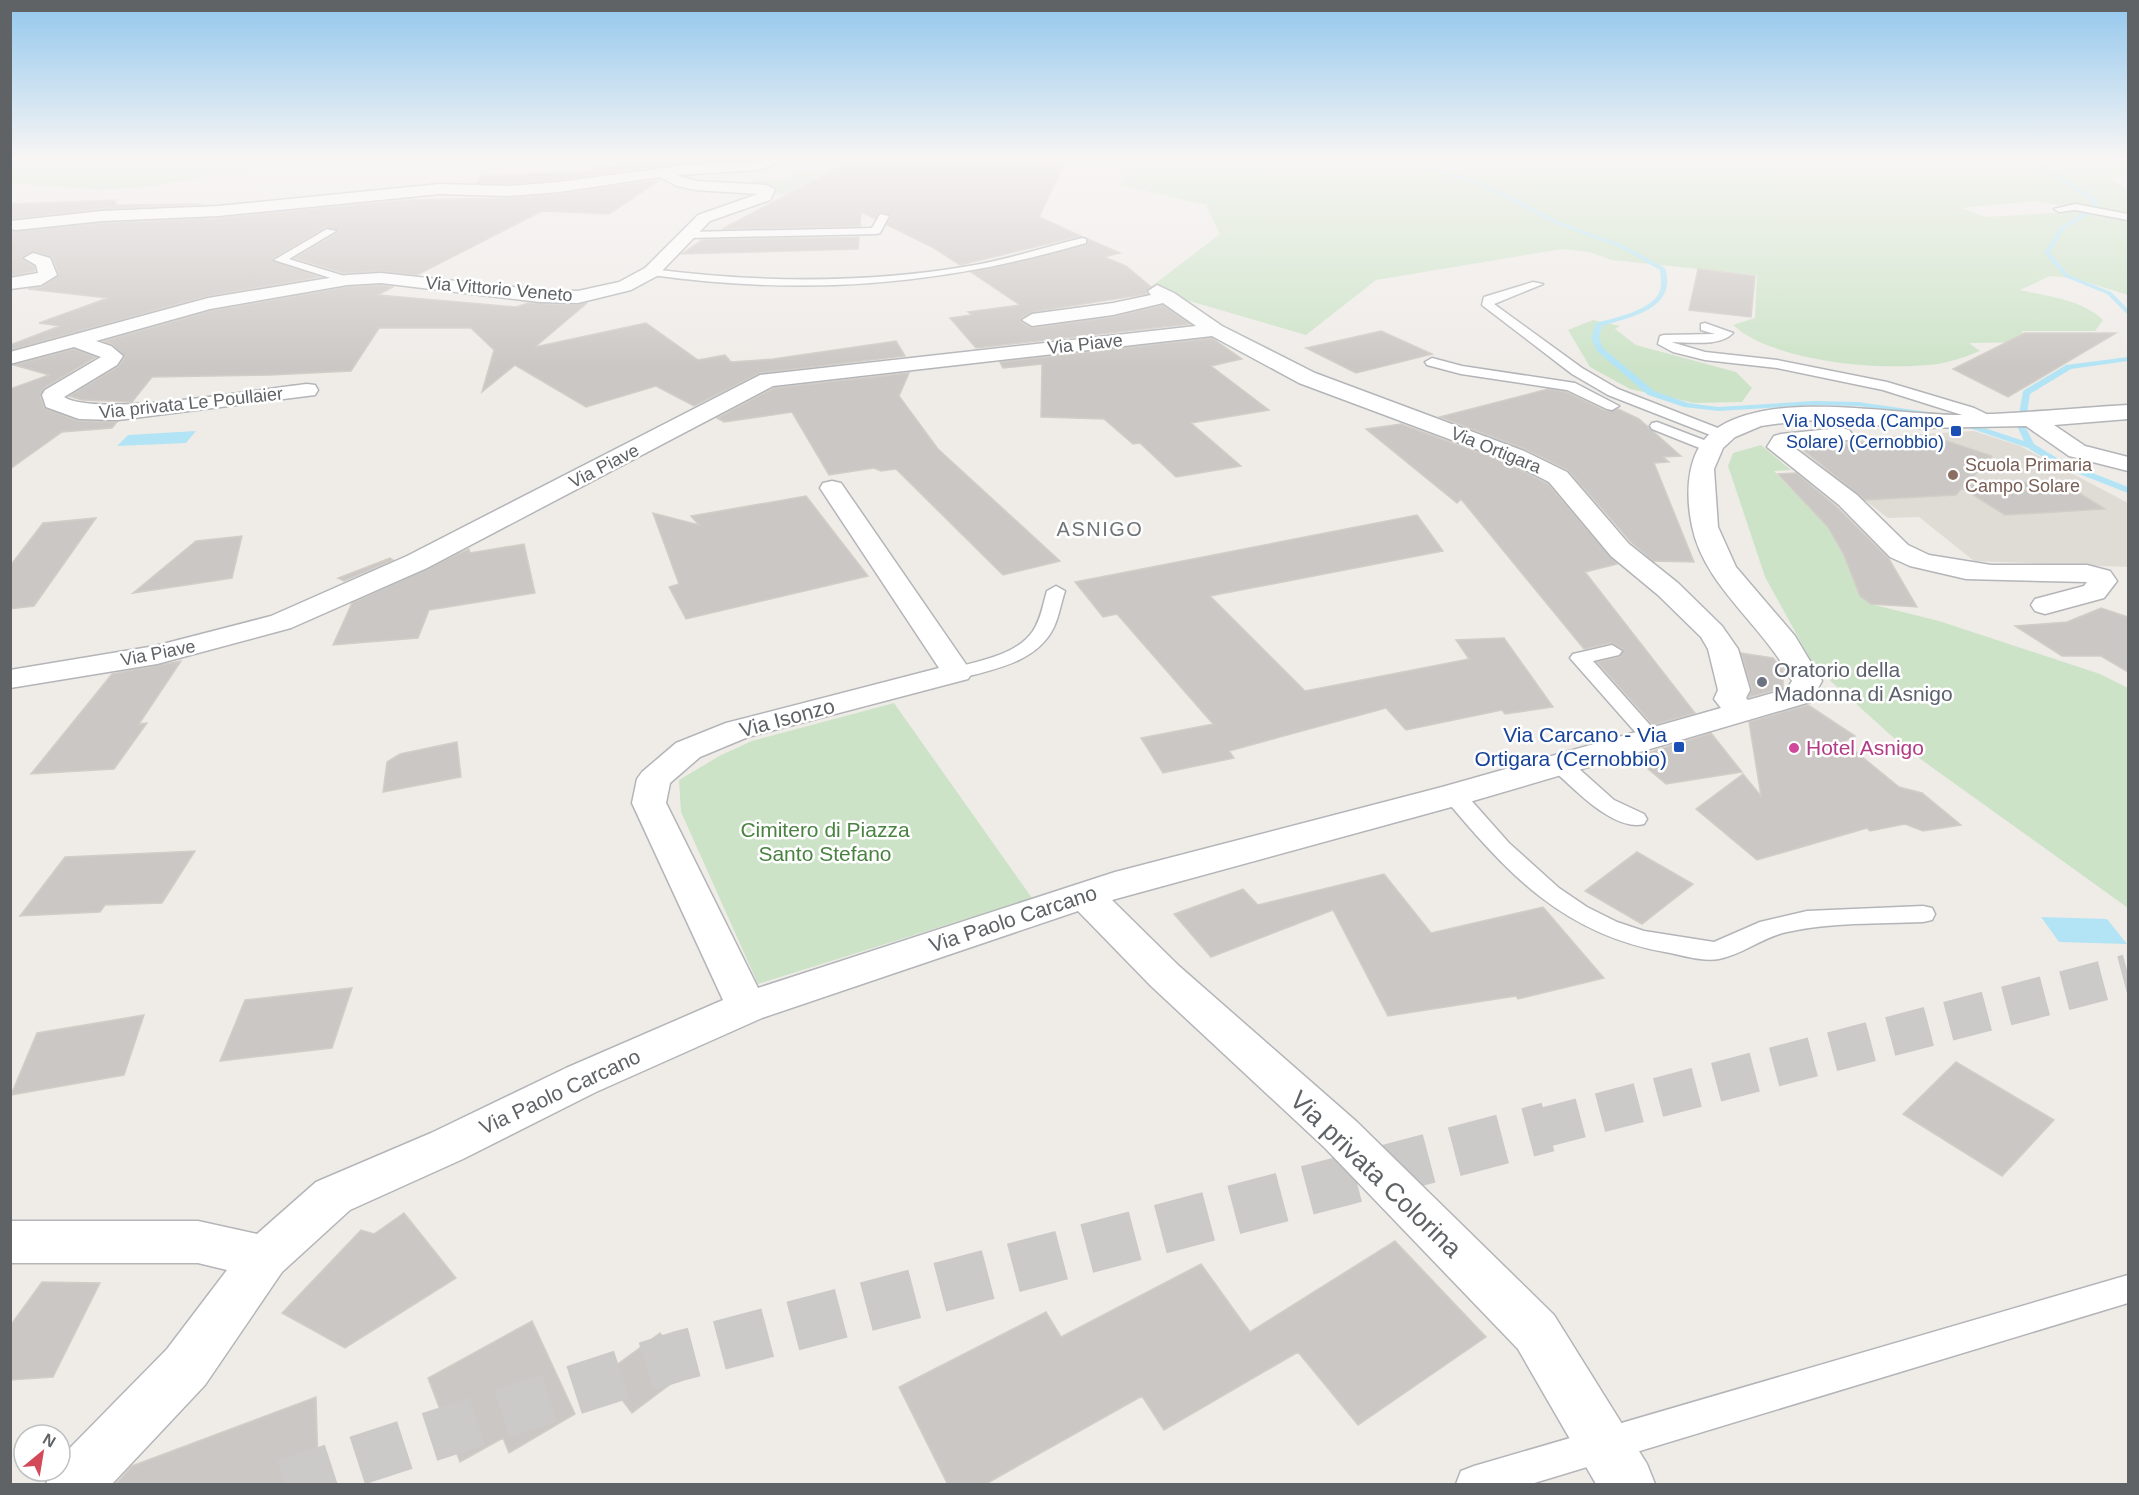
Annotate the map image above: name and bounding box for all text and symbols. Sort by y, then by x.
street label: Via Vittorio Veneto [425,273,573,305]
street label: Via Piave [1046,330,1124,358]
street label: Via privata Le Poullaier [98,383,284,423]
place label: Via Noseda (Campo Solare) (Cernobbio) [1782,411,1944,452]
street label: Via Ortigara [1448,423,1545,478]
marker: Via Noseda (Campo Solare) (Cernobbio) [1949,424,1963,438]
street label: Via Piave [566,440,642,492]
place label: Scuola Primaria Campo Solare [1965,455,2093,496]
marker: Scuola Primaria Campo Solare [1946,468,1960,482]
district label: ASNIGO [1057,518,1143,540]
street label: Via Piave [119,636,197,670]
place label: Oratorio della Madonna di Asnigo [1774,658,1953,705]
marker: Oratorio della Madonna di Asnigo [1755,675,1769,689]
street label: Via Isonzo [737,694,837,741]
place label: Via Carcano - Via Ortigara (Cernobbio) [1474,723,1667,770]
place label: Hotel Asnigo [1806,736,1924,759]
marker: Via Carcano - Via Ortigara (Cernobbio) [1672,740,1686,754]
marker: Hotel Asnigo [1787,741,1801,755]
park label: Cimitero di Piazza Santo Stefano [740,818,910,865]
street label: Via Paolo Carcano [926,881,1099,956]
street label: Via Paolo Carcano [476,1044,644,1139]
street label: Via privata Colorina [1284,1085,1468,1264]
north arrow [12,1423,72,1483]
text: N [40,1430,59,1451]

